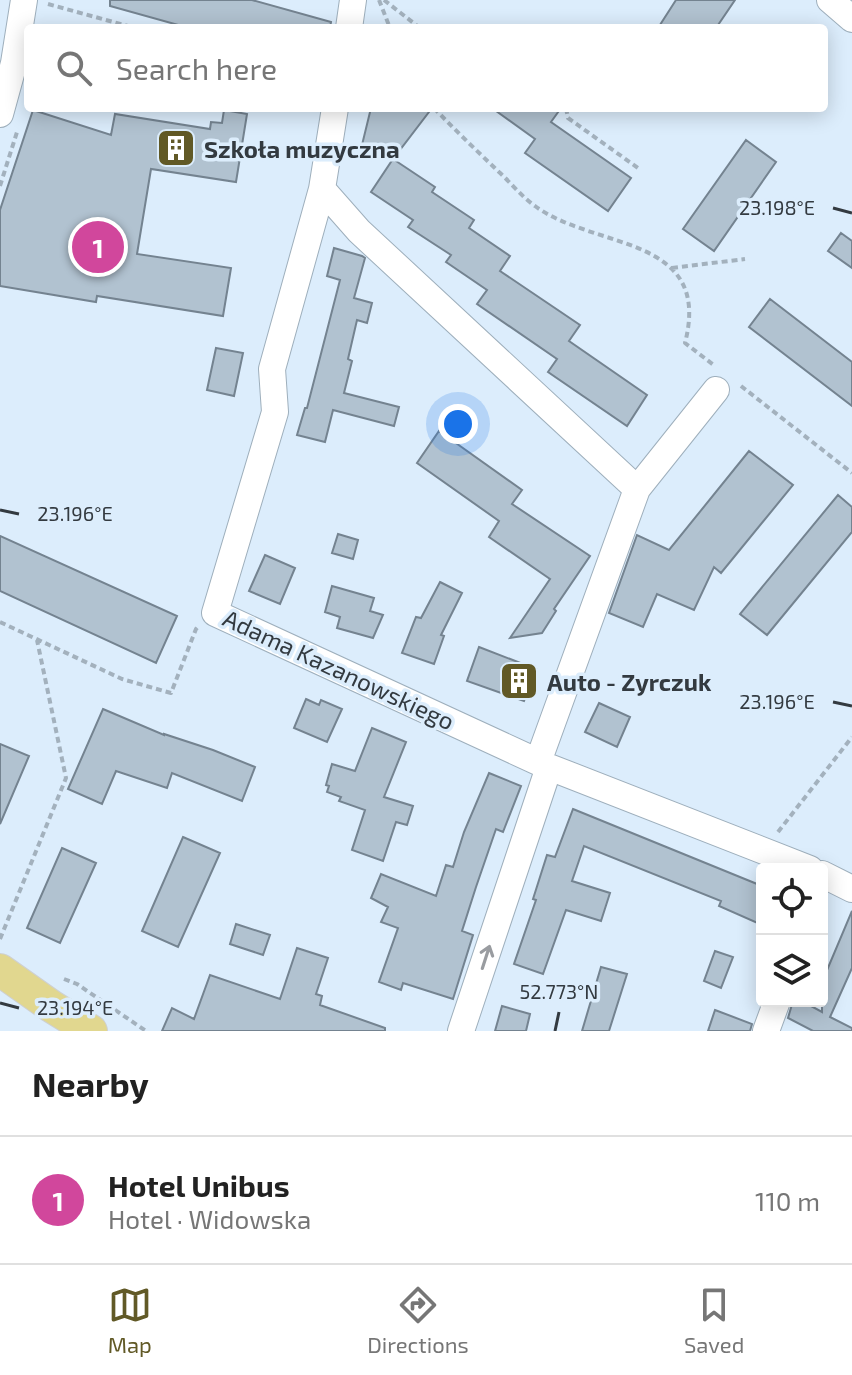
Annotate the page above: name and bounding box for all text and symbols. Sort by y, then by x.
search box [24,24,828,112]
icon: search [52,46,96,90]
text: Search here [116,50,277,86]
building icon: Szkoła muzyczna [155,127,197,169]
place label: Szkoła muzyczna [204,134,400,163]
text: 23.198°E [739,195,815,219]
pin: 1 [72,217,124,277]
your location [438,404,478,444]
text: 23.196°E [37,501,113,525]
street label: Adama Kazanowskiego [219,603,459,735]
building icon: Auto - Zyrczuk [498,660,540,702]
place label: Auto - Zyrczuk [547,667,712,696]
text: 23.196°E [739,689,815,713]
map controls [756,863,828,1007]
button: locate [756,863,828,935]
button: layers [756,935,828,1007]
one-way arrow [479,945,494,970]
text: 52.773°N [520,979,598,1003]
text: 23.194°E [37,995,113,1019]
text: Nearby [32,1063,149,1104]
text: Hotel Unibus [108,1167,290,1203]
text: 1 [52,1185,64,1216]
text: 110 m [755,1185,820,1216]
text: Hotel · Widowska [108,1203,311,1234]
tab: Map [108,1283,152,1357]
tab: Directions [367,1283,469,1357]
tab: Saved [684,1283,744,1357]

